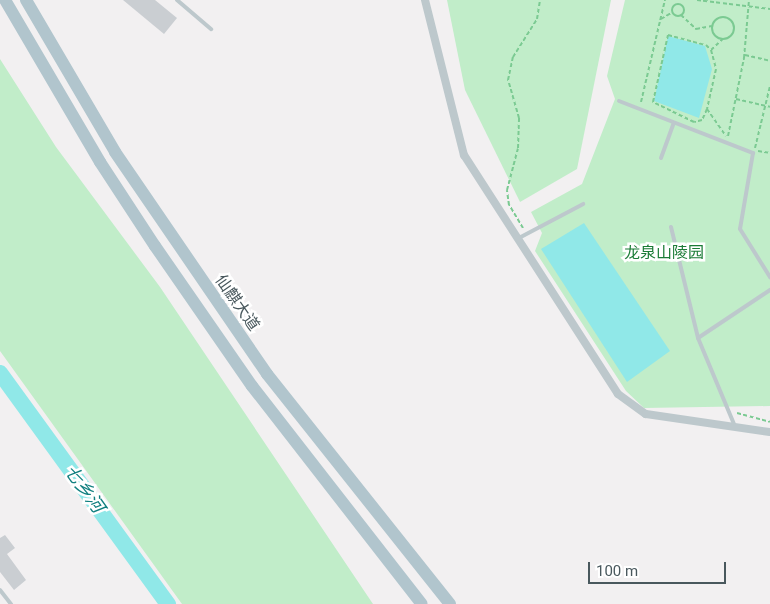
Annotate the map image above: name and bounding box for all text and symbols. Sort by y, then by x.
park label: 龙泉山陵园 [624,243,704,263]
street label: 仙麒大道 [211,271,263,335]
water label: 七乡河 [59,461,109,517]
scale bar [590,552,728,584]
text: 100 m [596,562,638,580]

